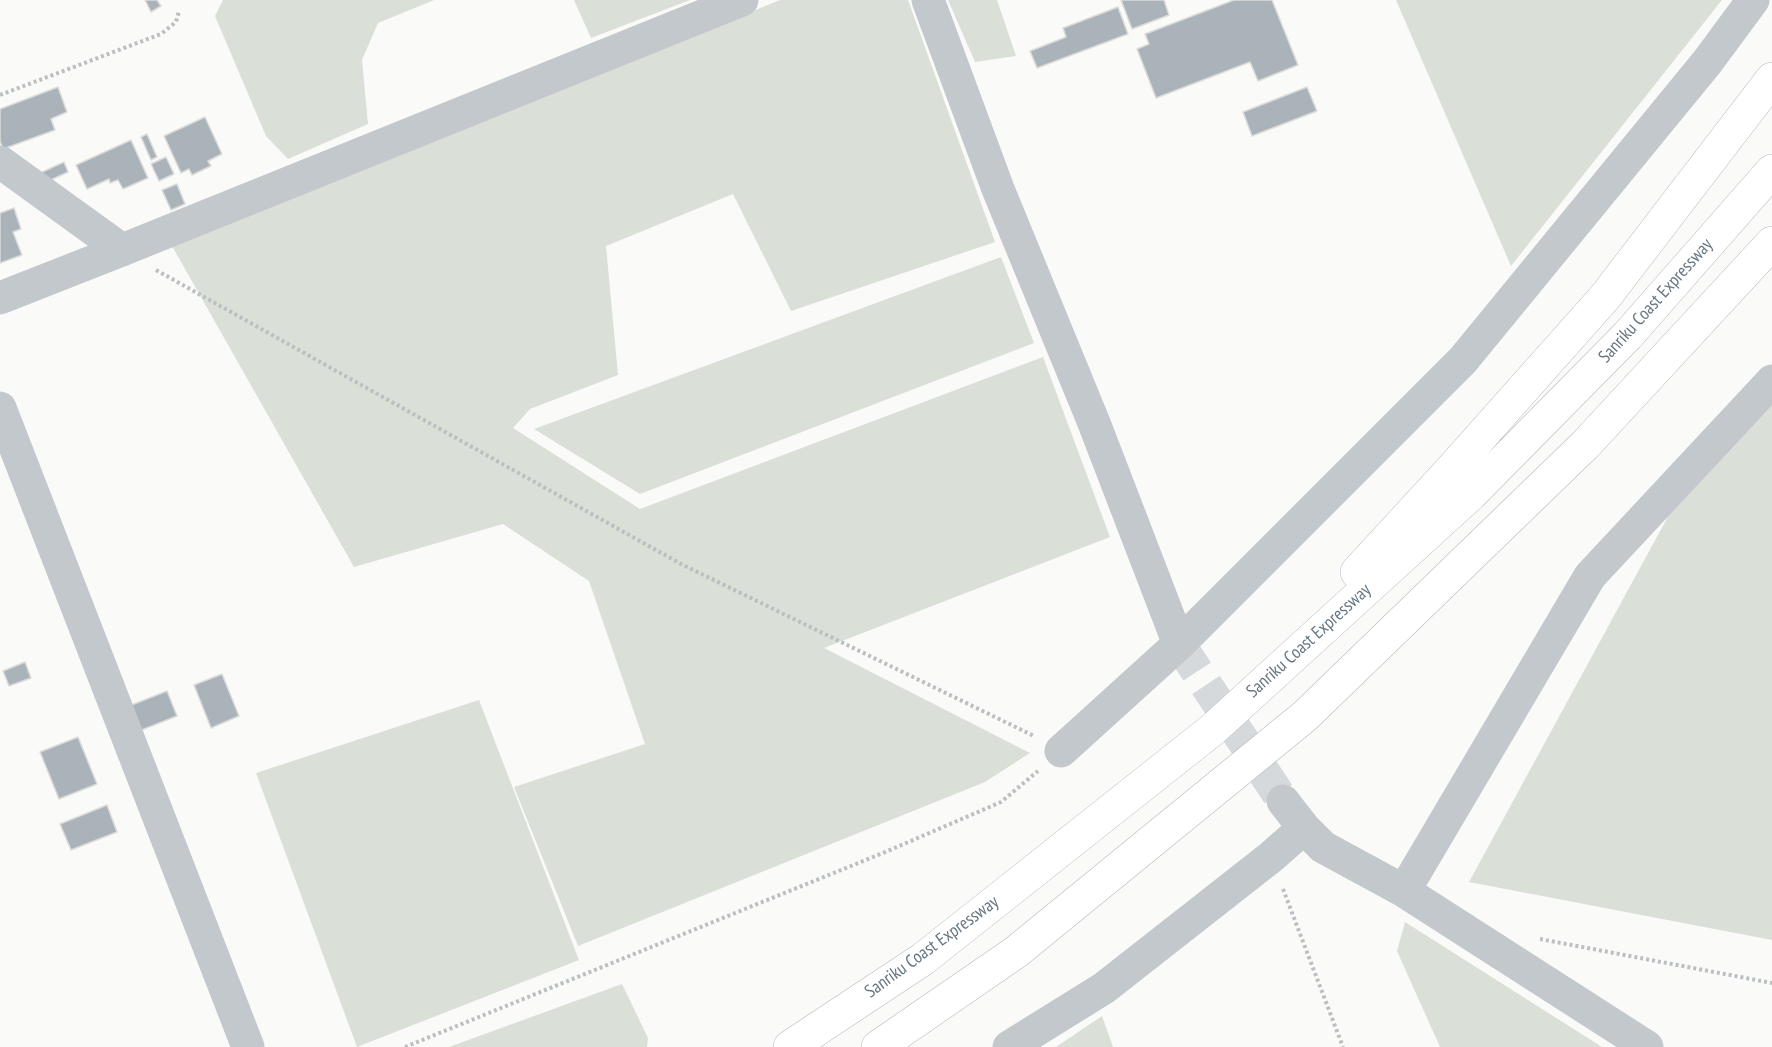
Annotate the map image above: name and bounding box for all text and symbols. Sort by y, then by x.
street label: Sanriku Coast Expressway [1594,234,1718,368]
street label: Sanriku Coast Expressway [1242,579,1376,703]
street label: Sanriku Coast Expressway [861,891,1003,1003]

